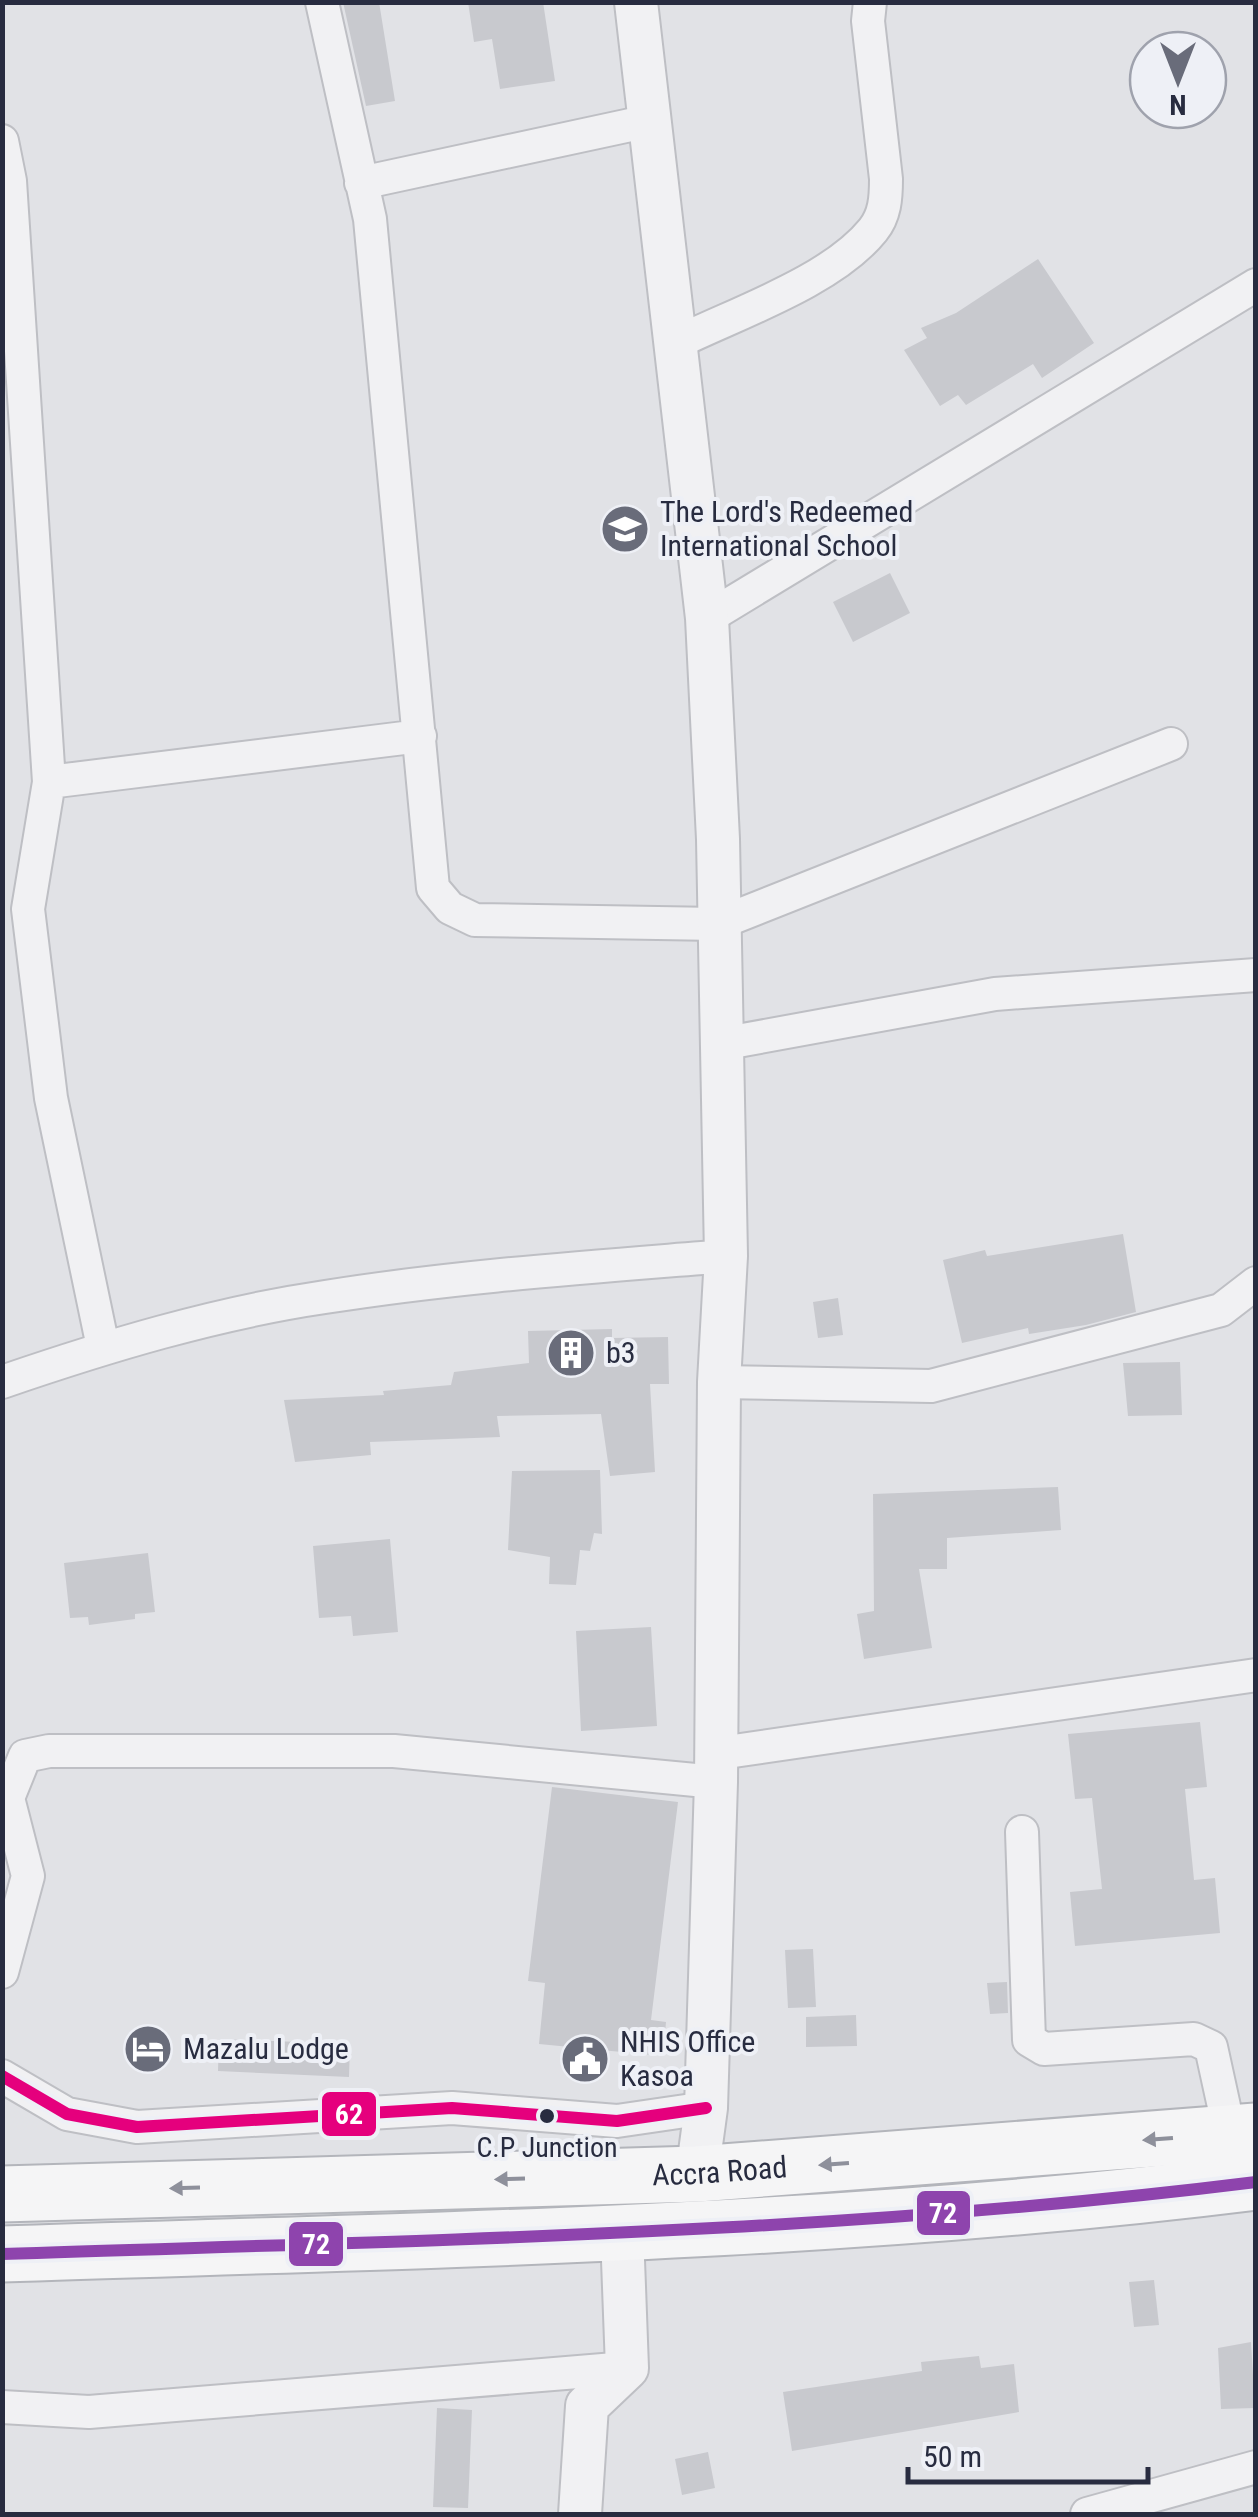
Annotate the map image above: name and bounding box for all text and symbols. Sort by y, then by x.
north arrow [1128,30,1228,130]
text: N [1169,88,1187,121]
place label: The Lord's Redeemed International School [660,494,913,563]
school or university icon: The Lord's Redeemed International School [599,503,651,555]
building icon: b3 [545,1327,597,1379]
place label: b3 [606,1335,636,1370]
hotel icon: Mazalu Lodge [122,2023,174,2075]
place label: NHIS Office Kasoa [620,2024,755,2093]
place label: Mazalu Lodge [183,2031,349,2066]
public building icon: NHIS Office Kasoa [559,2033,611,2085]
line badge: 62 [320,2090,378,2138]
text: 62 [335,2098,363,2131]
marker: C.P Junction [537,2106,557,2126]
place label: C.P Junction [476,2131,618,2164]
one-way arrow [1142,2132,1174,2148]
street label: Accra Road [652,2149,788,2192]
one-way arrow [818,2156,850,2172]
one-way arrow [493,2171,525,2187]
one-way arrow [168,2181,200,2197]
line badge: 72 [915,2189,972,2237]
text: 72 [929,2197,957,2230]
line badge: 72 [287,2220,345,2268]
text: 72 [302,2228,330,2261]
scale bar [908,2422,1148,2484]
text: 50 m [923,2439,982,2474]

